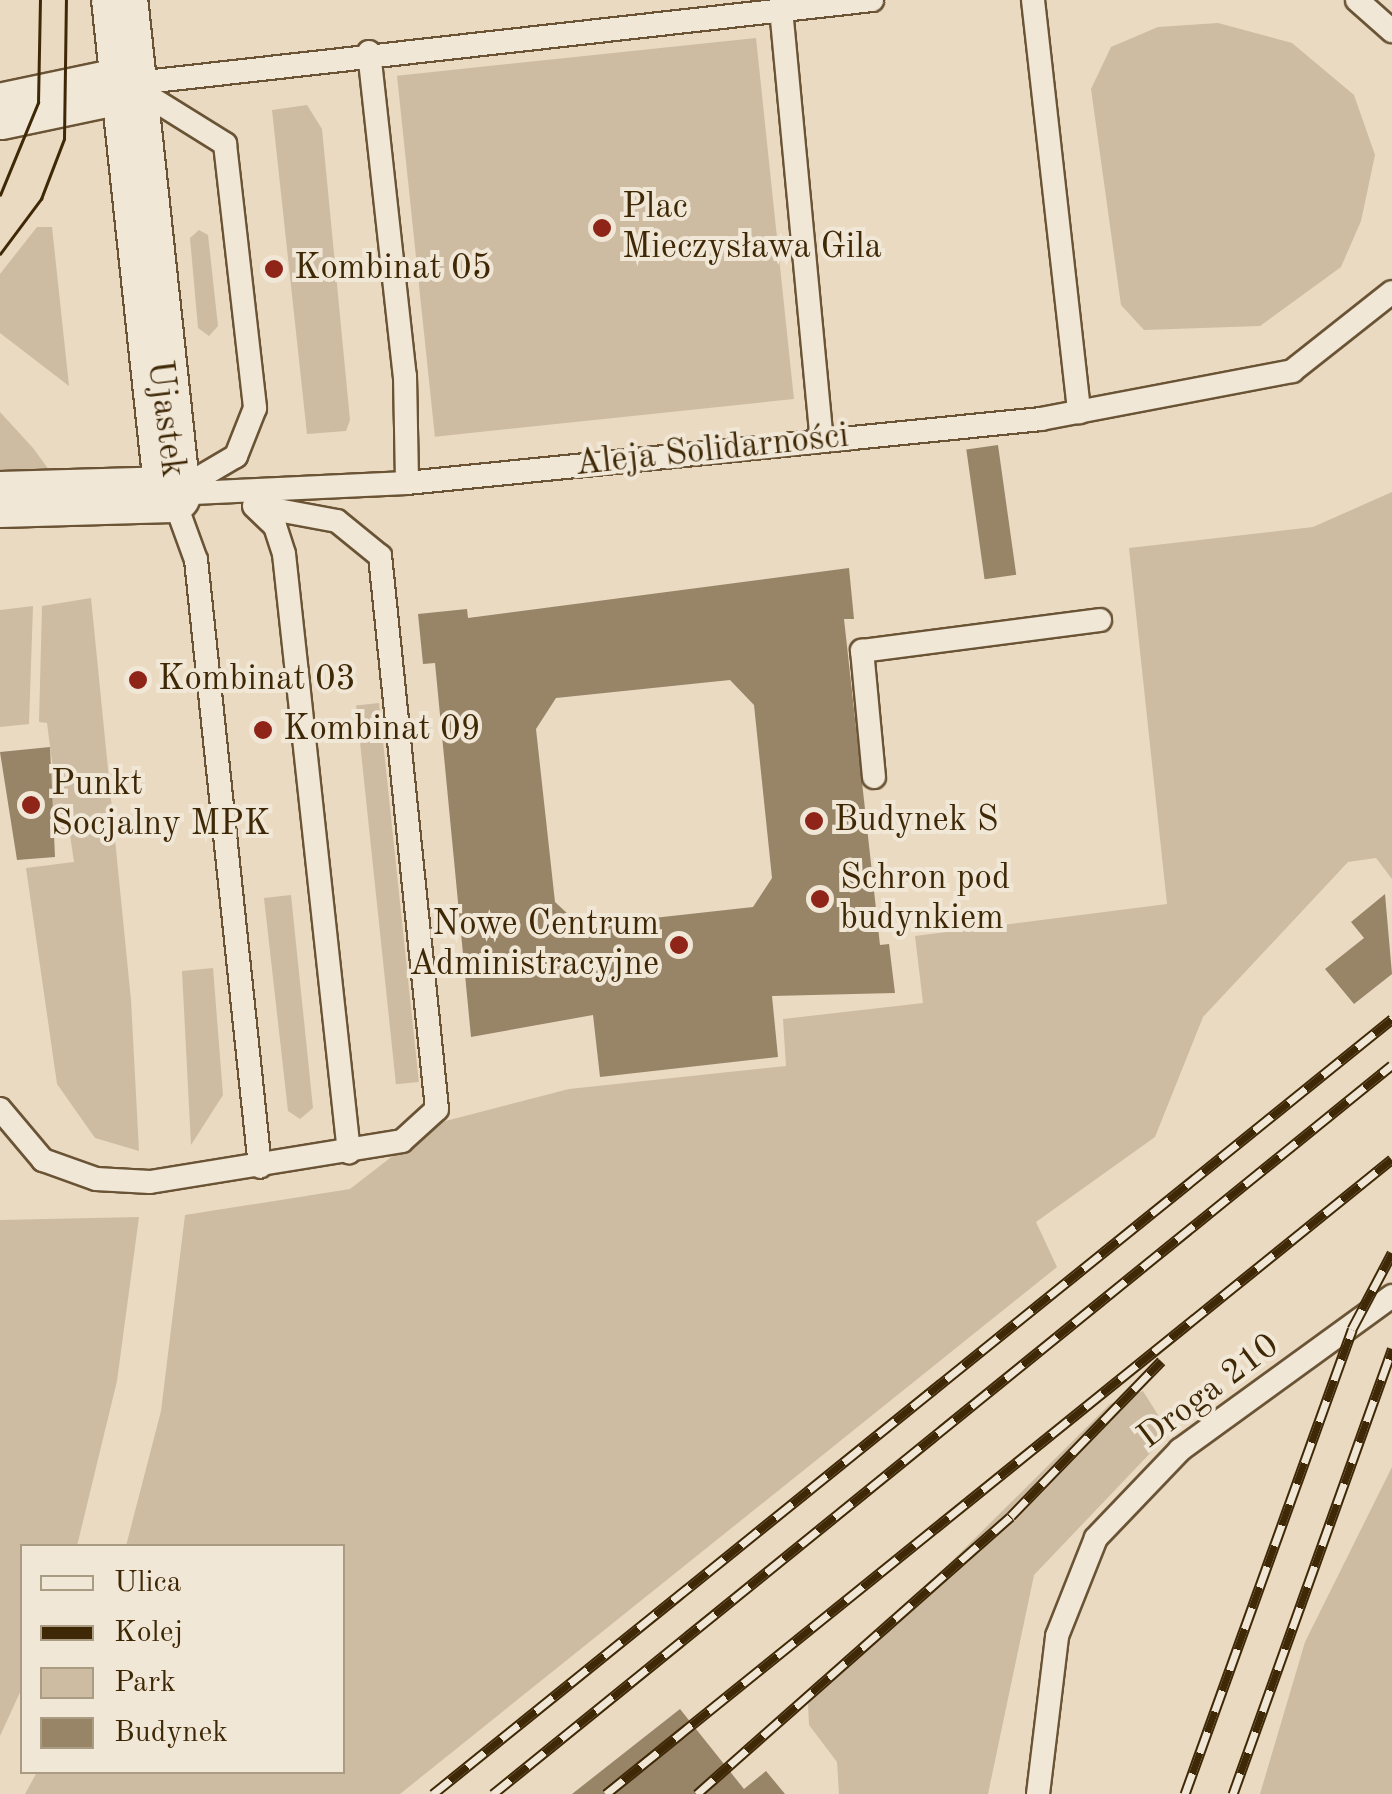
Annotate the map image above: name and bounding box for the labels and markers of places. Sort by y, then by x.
place label: Plac Mieczysława Gila [622,187,882,269]
marker: Plac Mieczysława Gila [591,217,613,239]
place label: Kombinat 05 [294,248,492,290]
marker: Kombinat 05 [263,258,285,280]
place label: Kombinat 03 [158,659,356,701]
marker: Kombinat 03 [127,669,149,691]
place label: Kombinat 09 [283,709,481,751]
marker: Kombinat 09 [252,719,274,741]
place label: Punkt Socjalny MPK [51,764,270,846]
marker: Punkt Socjalny MPK [20,794,42,816]
place label: Budynek S [834,800,998,842]
marker: Budynek S [803,810,825,832]
place label: Schron pod budynkiem [840,858,1010,940]
marker: Schron pod budynkiem [809,888,831,910]
place label: Nowe Centrum Administracyjne [409,904,659,986]
marker: Nowe Centrum Administracyjne [668,934,690,956]

